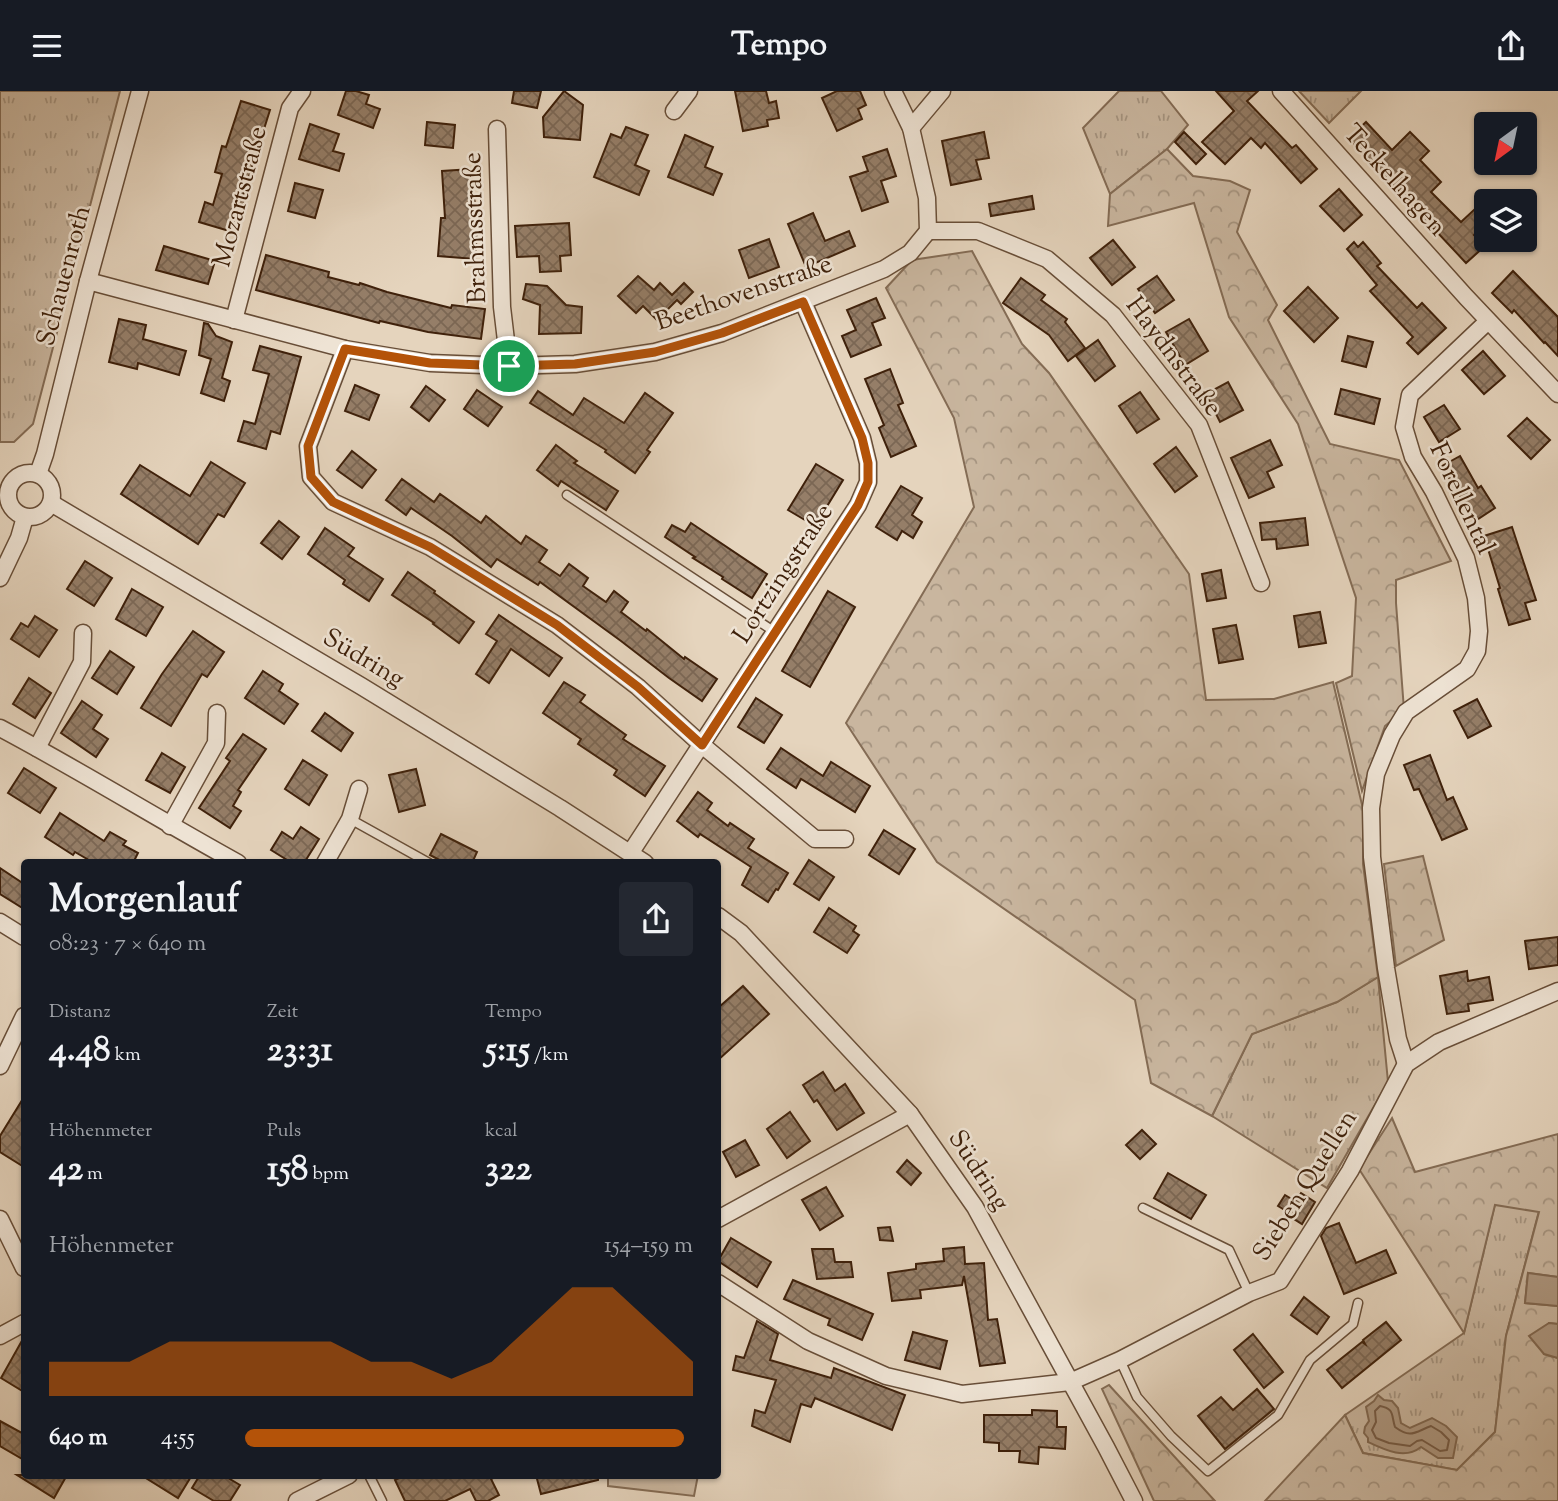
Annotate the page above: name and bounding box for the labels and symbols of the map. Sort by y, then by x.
north arrow [1474,112,1536,175]
street label: Teckelhagen [1334,117,1454,245]
street label: Mozartstraße [204,122,278,272]
street label: Brahmsstraße [455,152,497,304]
street label: Schauenroth [28,202,102,350]
street label: Beethovenstraße [651,246,837,342]
street label: Haydnstraße [1116,289,1230,425]
pin [479,336,539,396]
street label: Forellental [1419,437,1503,561]
street label: Lortzingstraße [725,497,843,651]
street label: Südring [315,620,411,698]
street label: Sieben Quellen [1245,1103,1367,1269]
street label: Südring [938,1123,1018,1219]

